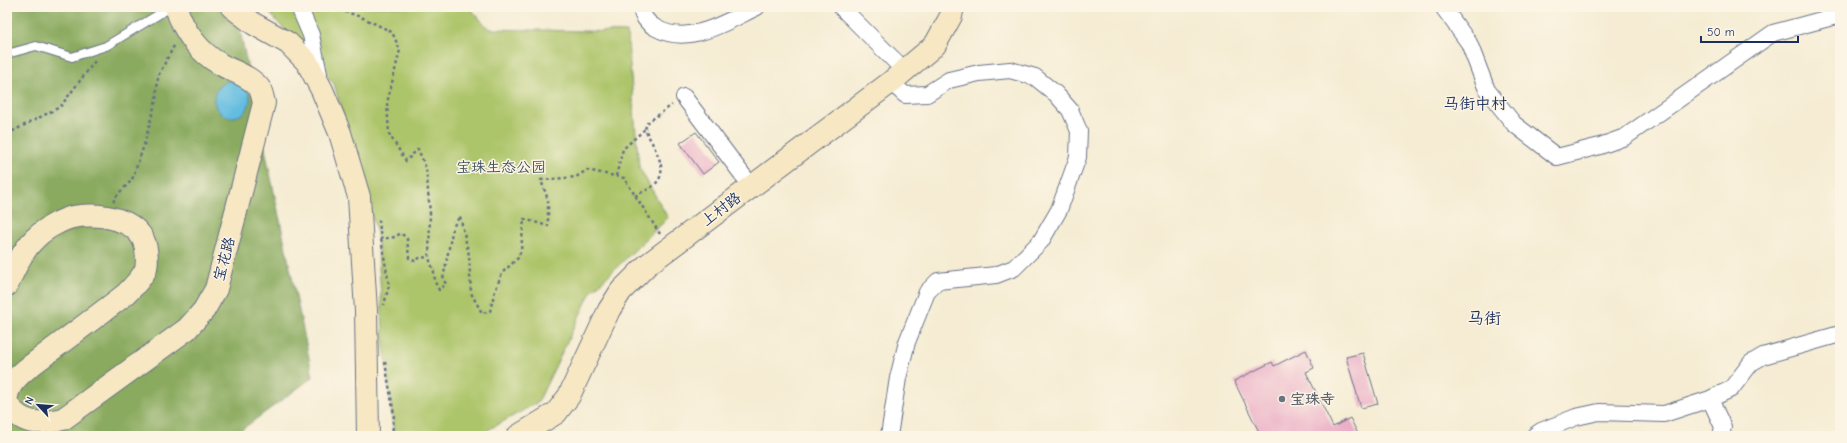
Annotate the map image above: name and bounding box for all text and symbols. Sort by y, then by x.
scale bar [1701,18,1798,44]
text: 50 m [1707,25,1735,39]
district label: 马街中村 [1443,95,1507,113]
park label: 宝珠生态公园 [456,158,546,176]
street label: 上村路 [698,188,744,230]
street label: 宝花路 [209,235,239,283]
district label: 马街 [1467,309,1501,328]
north arrow [18,385,58,425]
place label: 宝珠寺 [1290,390,1335,408]
marker: 宝珠寺 [1277,394,1287,404]
text: N [22,395,37,407]

